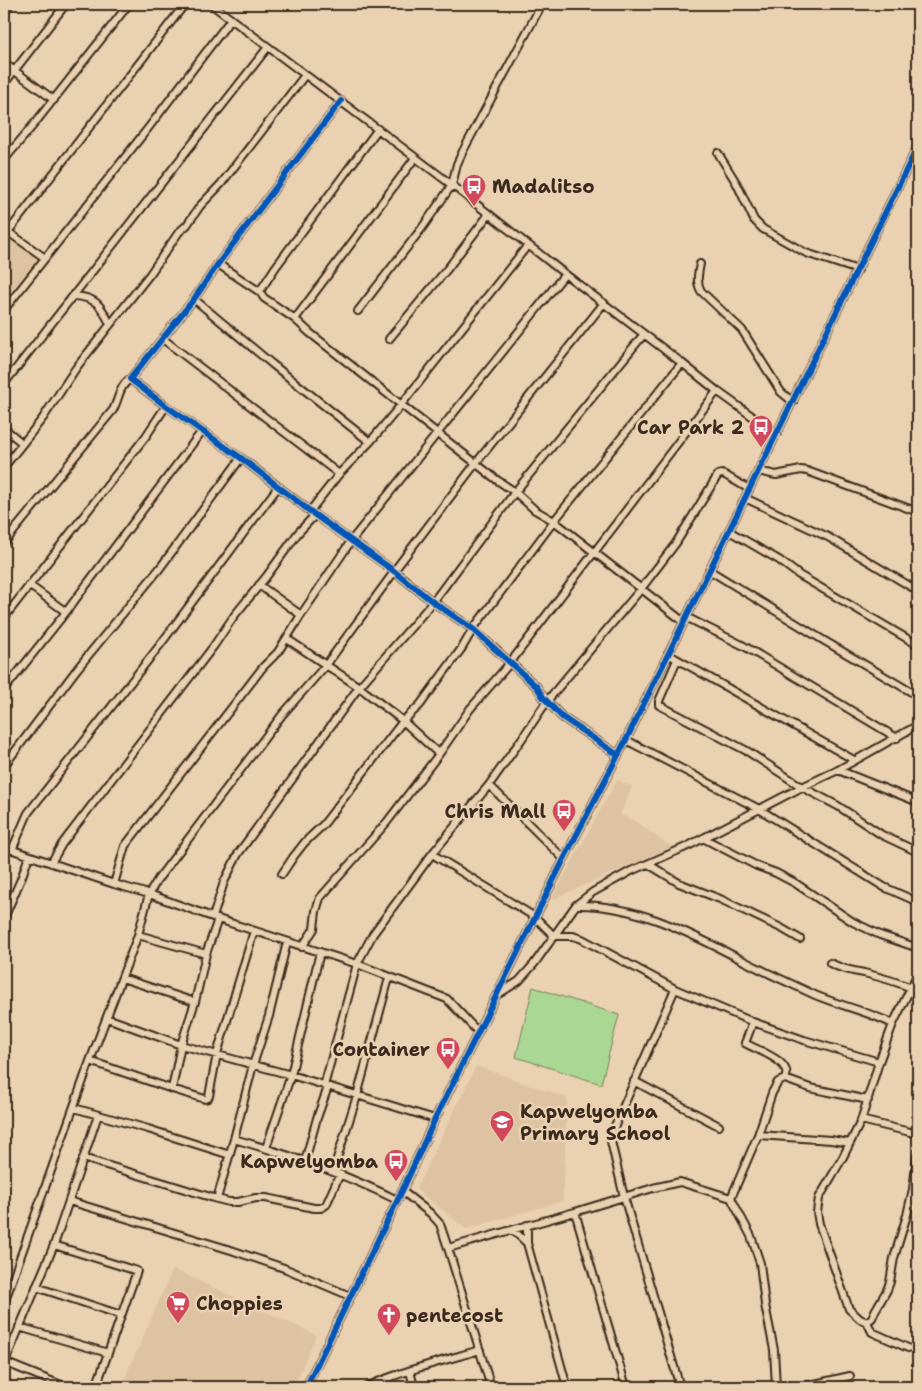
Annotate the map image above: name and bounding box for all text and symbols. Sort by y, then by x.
bus stop icon: Madalitso [461,173,487,207]
place label: Madalitso [492,174,595,199]
bus stop icon: Car Park 2 [748,414,774,448]
place label: Car Park 2 [637,415,744,440]
bus stop icon: Chris Mall [551,798,577,832]
place label: Chris Mall [445,799,546,824]
bus stop icon: Container [435,1036,461,1070]
place label: Container [332,1037,430,1062]
place label: Kapwelyomba Primary School [520,1099,671,1146]
school or university icon: Kapwelyomba Primary School [489,1109,515,1143]
bus stop icon: Kapwelyomba [383,1148,409,1182]
place label: Kapwelyomba [240,1149,378,1174]
supermarket icon: Choppies [165,1290,191,1324]
place label: Choppies [196,1291,283,1316]
church icon: pentecost [376,1302,402,1336]
place label: pentecost [406,1303,503,1328]

